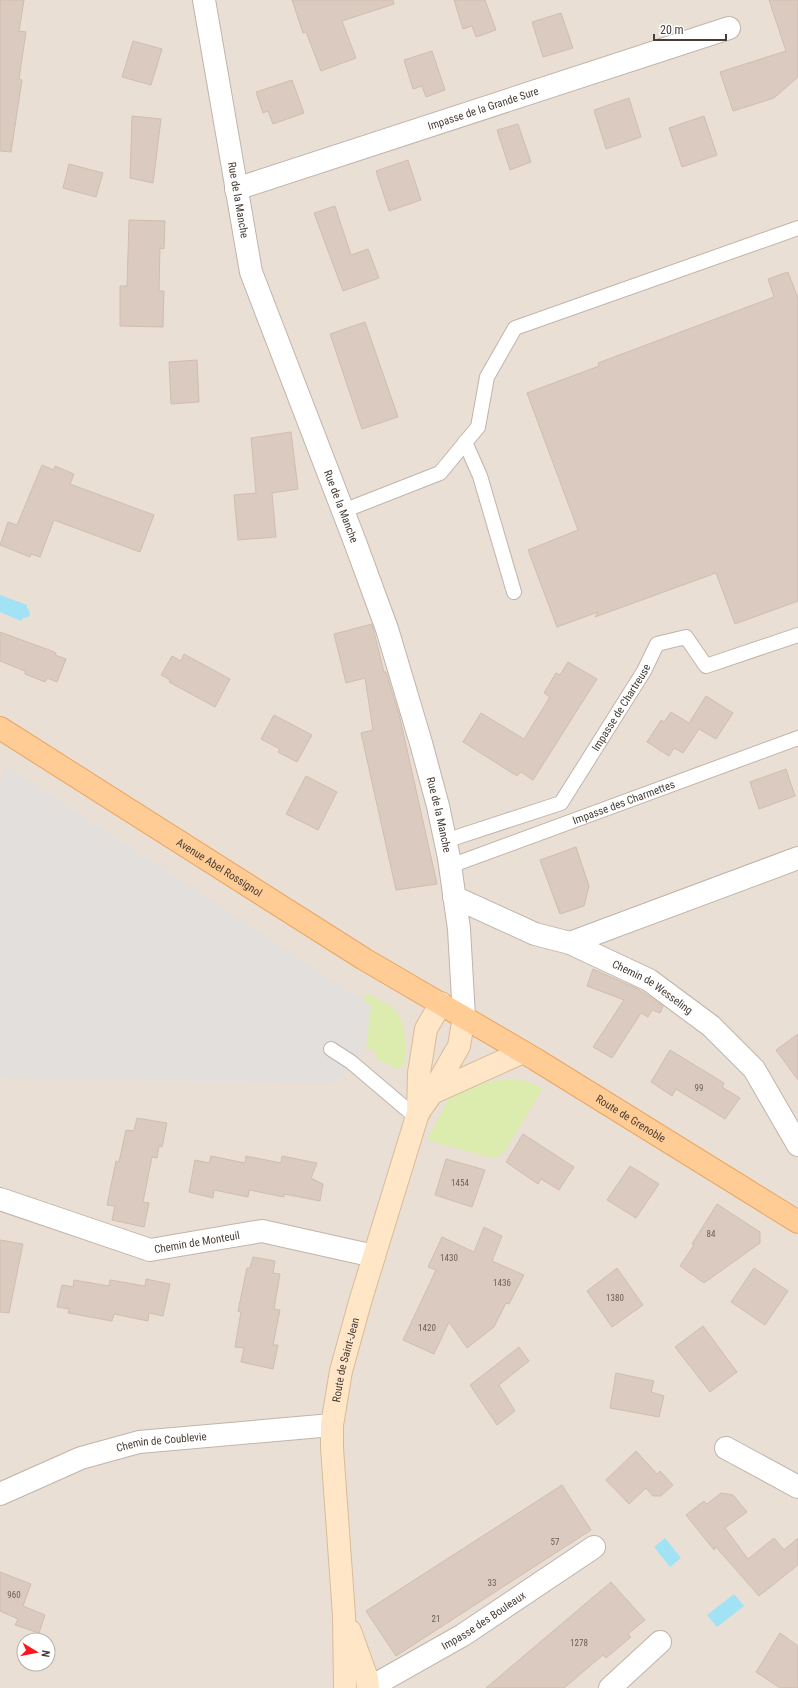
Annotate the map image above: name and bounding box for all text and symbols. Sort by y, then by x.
scale bar [654,16,726,42]
text: 20 m [660,23,684,37]
street label: Impasse de la Grande Sure [426,85,540,133]
street label: Rue de la Manche [225,161,251,239]
street label: Rue de la Manche [321,468,361,545]
street label: Impasse de Chartreuse [589,662,653,754]
street label: Rue de la Manche [424,776,454,854]
street label: Impasse des Charmettes [571,778,677,827]
street label: Avenue Abel Rossignol [174,836,265,900]
street label: Chemin de Wesseling [610,958,695,1017]
house number: 99 [695,1083,703,1093]
street label: Route de Grenoble [593,1092,668,1145]
house number: 1454 [451,1178,469,1188]
street label: Chemin de Monteuil [153,1229,241,1256]
house number: 84 [707,1229,716,1239]
house number: 1430 [440,1253,458,1263]
house number: 1436 [493,1278,511,1288]
house number: 1380 [606,1293,624,1303]
street label: Route de Saint-Jean [330,1316,362,1403]
house number: 1420 [418,1323,436,1333]
street label: Chemin de Coublevie [115,1430,207,1455]
house number: 57 [551,1537,560,1547]
house number: 33 [488,1578,496,1588]
street label: Impasse des Bouleaux [439,1589,528,1653]
house number: 960 [7,1590,21,1600]
house number: 21 [432,1614,440,1624]
north arrow [16,1632,56,1672]
house number: 1278 [570,1638,588,1648]
text: N [38,1649,52,1658]

